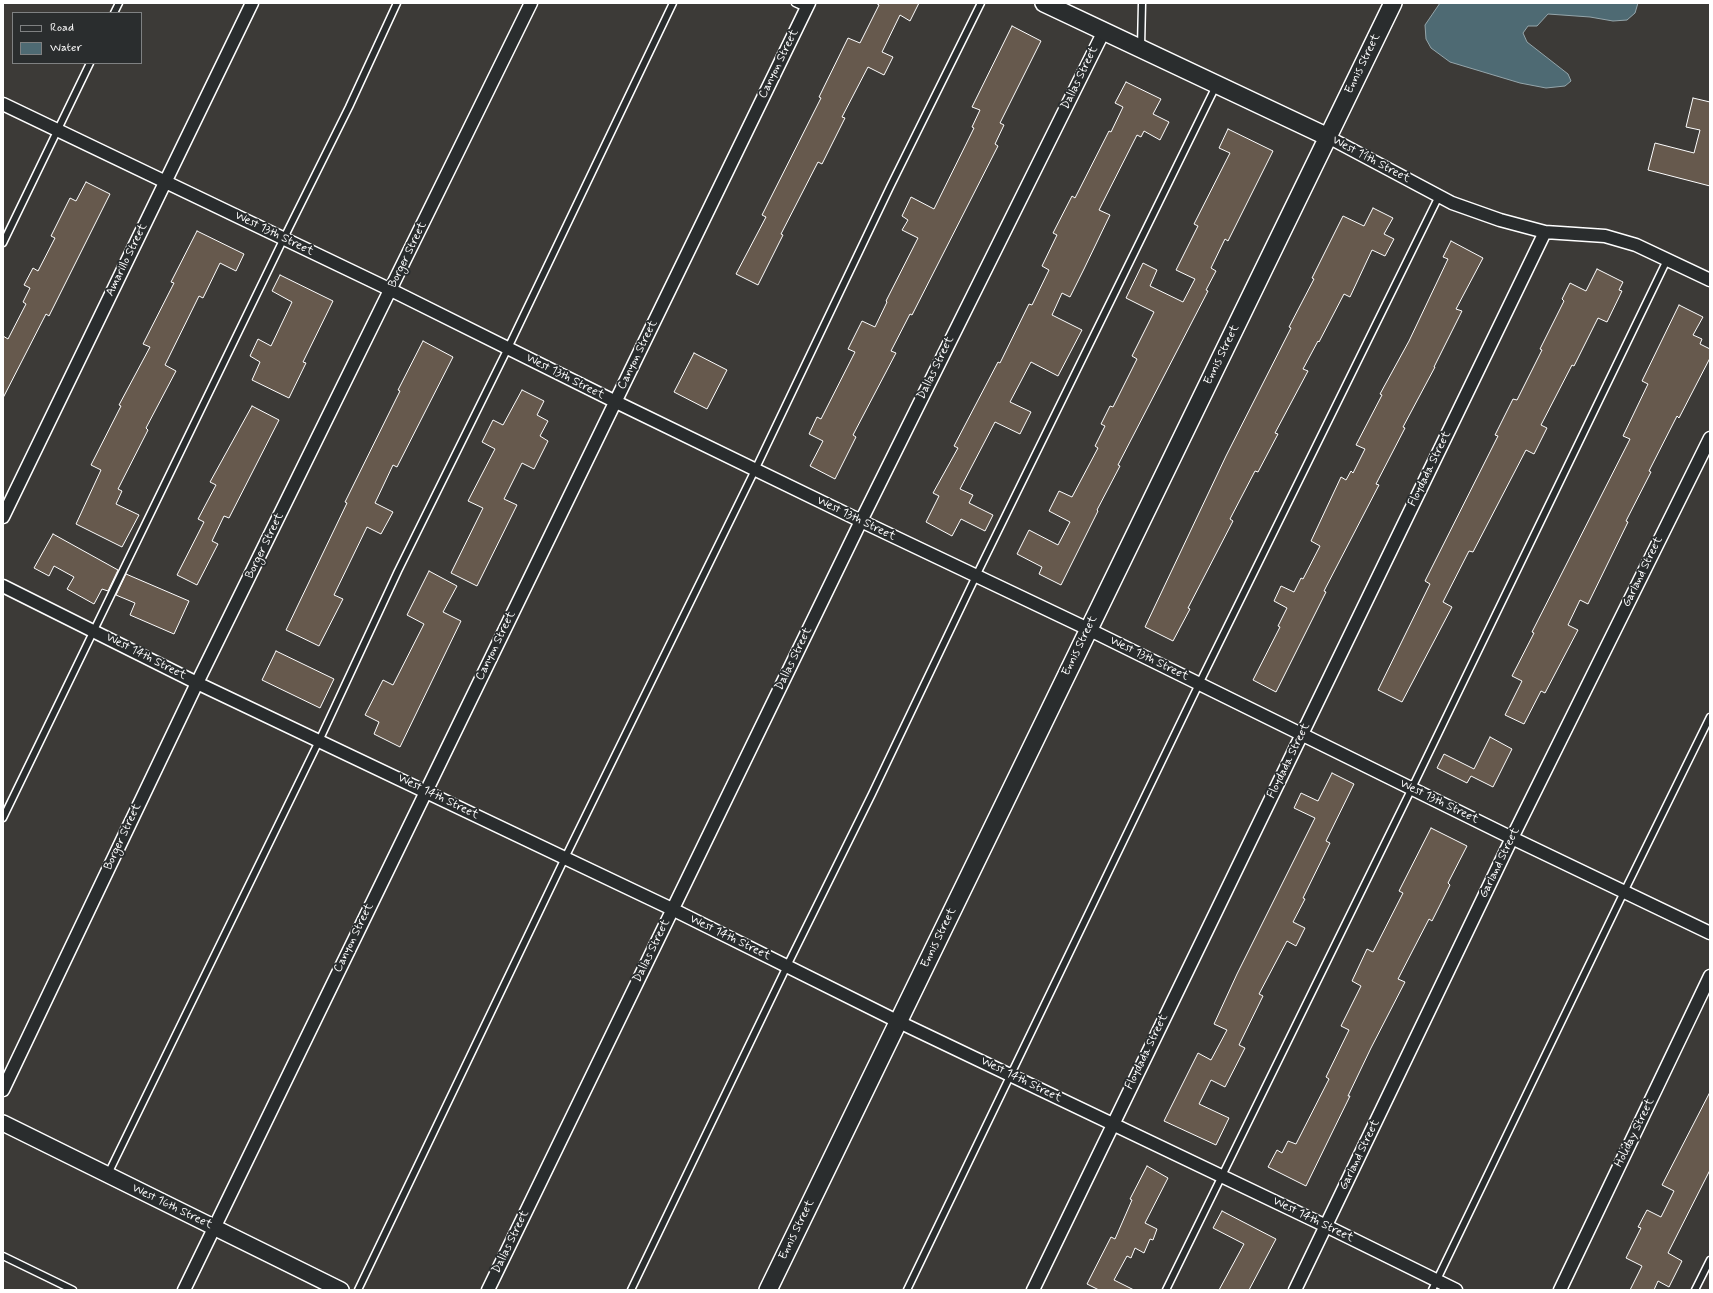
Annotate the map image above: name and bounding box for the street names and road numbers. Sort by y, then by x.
street label: Canyon Street [756,27,802,101]
street label: Ennis Street [1342,32,1384,96]
street label: Dallas Street [1059,44,1101,112]
street label: West 11th Street [1330,133,1412,187]
street label: West 13th Street [232,209,316,259]
street label: Borger Street [386,220,430,290]
street label: Amarillo Street [103,221,151,299]
street label: Canyon Street [615,318,661,392]
street label: Ennis Street [1201,323,1243,387]
street label: Dallas Street [915,334,957,402]
street label: West 13th Street [523,351,607,403]
street label: Floydada Street [1406,429,1454,509]
street label: West 13th Street [814,494,898,544]
street label: Borger Street [243,511,287,581]
street label: Garland Street [1620,534,1666,610]
street label: Canyon Street [473,609,519,683]
street label: Ennis Street [1059,614,1101,678]
street label: Dallas Street [773,625,815,693]
street label: West 14th Street [103,631,189,683]
street label: West 13th Street [1107,634,1191,684]
street label: Floydada Street [1265,721,1313,801]
street label: West 14th Street [395,771,481,823]
street label: West 13th Street [1397,777,1481,827]
street label: Borger Street [101,801,145,873]
street label: Garland Street [1477,825,1523,901]
street label: Canyon Street [331,901,377,975]
street label: Ennis Street [918,906,960,970]
street label: West 14th Street [687,912,773,964]
street label: Dallas Street [631,917,673,985]
street label: Floydada Street [1123,1012,1171,1092]
street label: West 14th Street [978,1054,1064,1106]
street label: Holiday Street [1612,1096,1658,1170]
street label: Garland Street [1337,1117,1383,1193]
street label: West 16th Street [129,1181,215,1233]
street label: West 14th Street [1270,1194,1356,1246]
street label: Ennis Street [776,1198,818,1262]
street label: Dallas Street [490,1208,532,1276]

